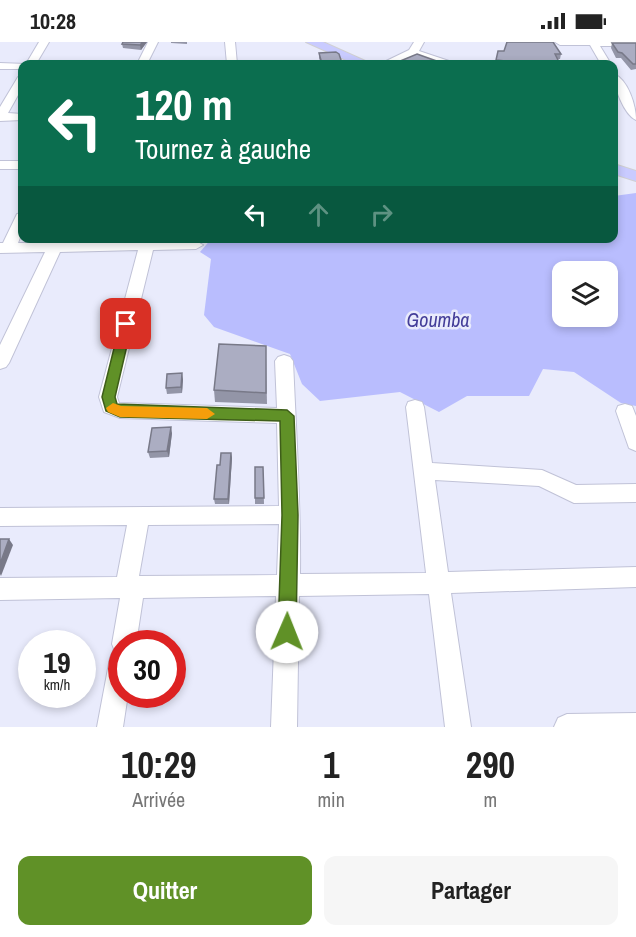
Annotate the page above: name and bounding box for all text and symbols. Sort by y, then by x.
text: 10:28 [30,6,76,36]
text: 120 m [135,77,233,133]
icon: left [36,84,114,162]
text: Tournez à gauche [135,131,311,167]
icon: left [239,198,272,231]
icon: ahead [302,198,335,231]
icon: right [365,198,398,231]
map controls [552,261,618,327]
button: layers [552,261,618,327]
pin [100,298,151,349]
water label: Goumba [407,306,469,333]
icon: arrive [109,307,142,340]
position arrow [255,600,319,664]
speed limit sign: 30 [108,630,186,708]
text: 19 [43,642,71,682]
text: km/h [44,674,70,695]
text: 10:29 [121,741,196,789]
text: 1 [323,741,339,789]
text: 290 [466,741,515,789]
text: Arrivée [132,786,185,813]
text: min [317,786,345,813]
text: m [484,786,497,813]
button: Quitter [18,856,312,925]
button: Partager [324,856,618,925]

